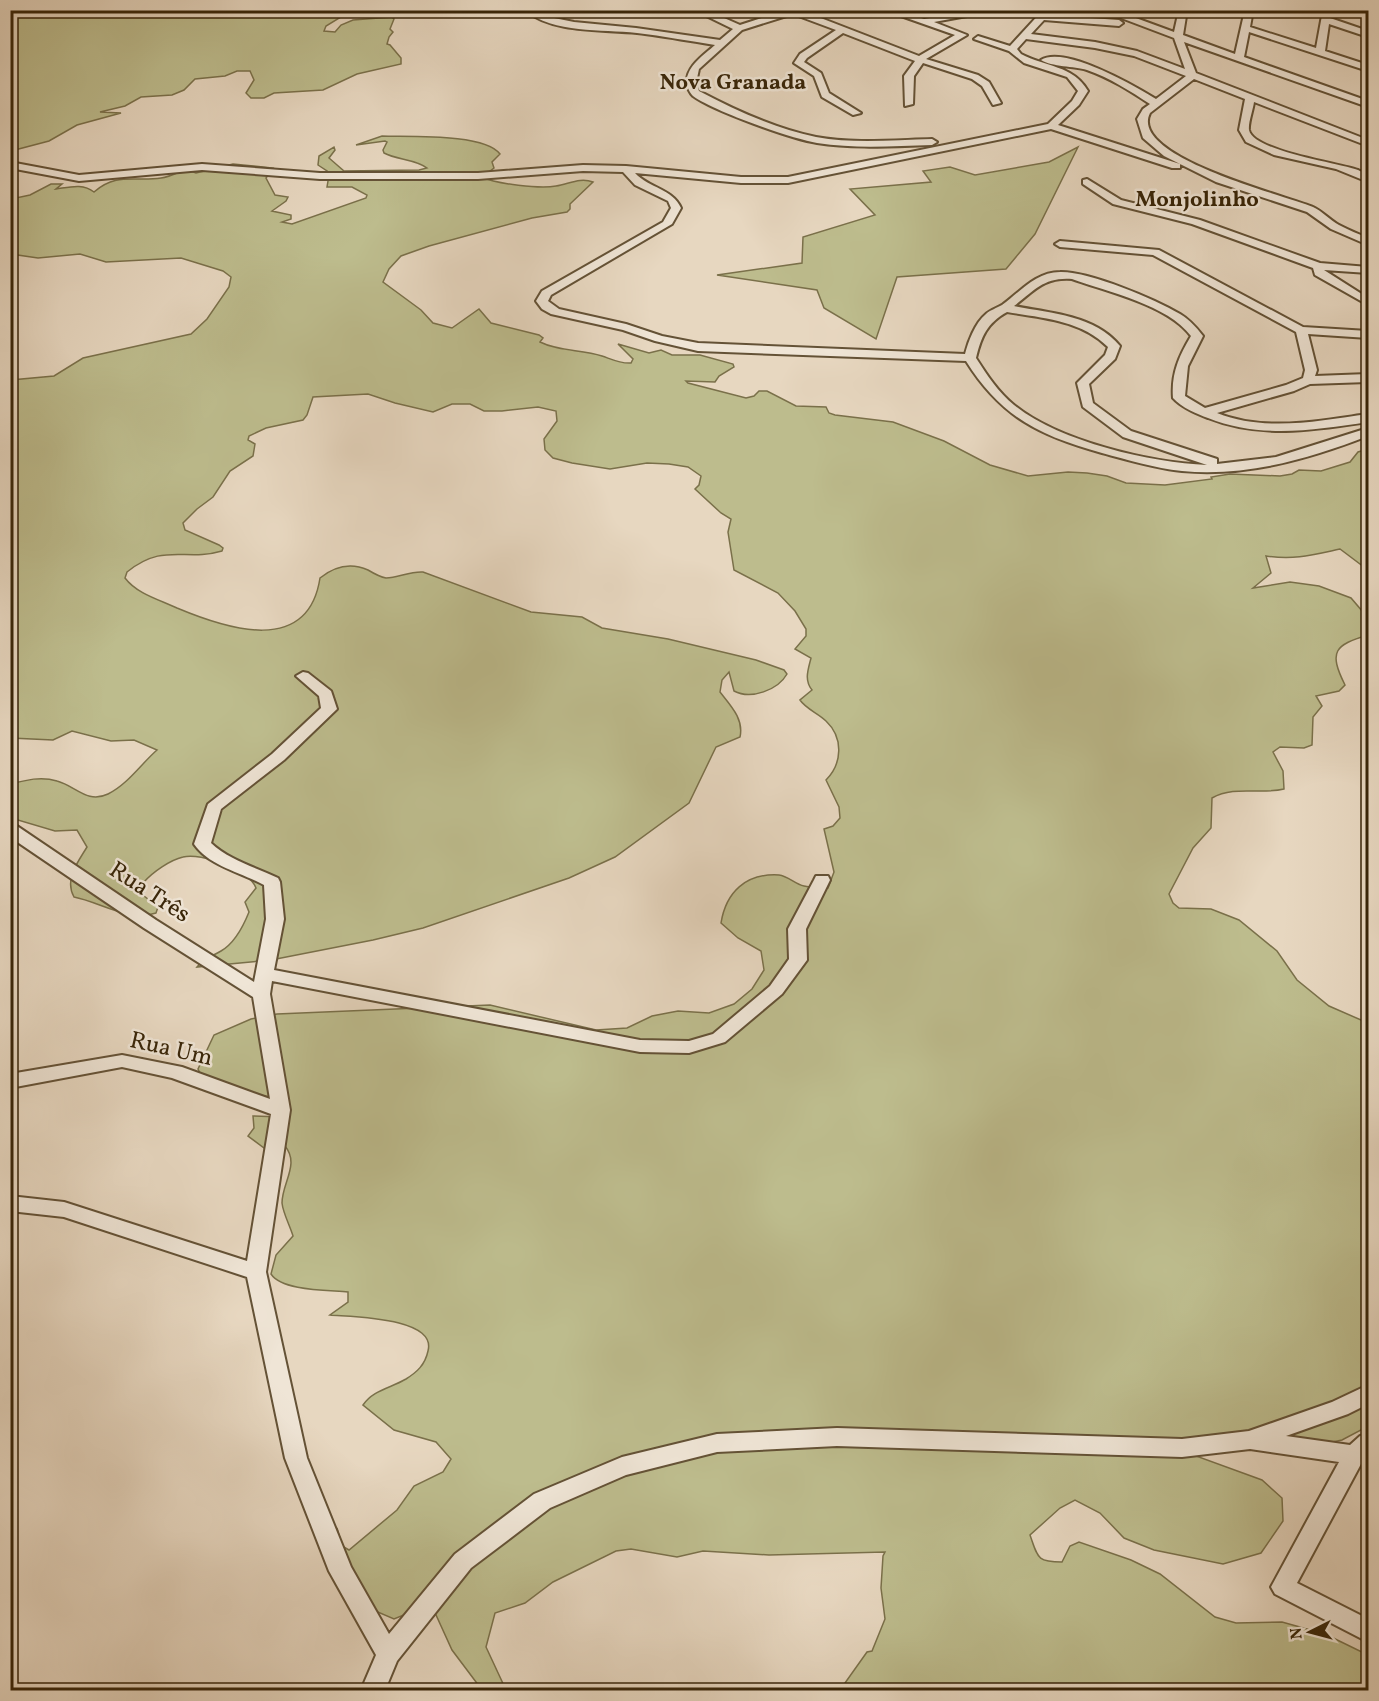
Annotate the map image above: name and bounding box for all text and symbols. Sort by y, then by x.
district label: Nova Granada [660,68,806,99]
district label: Monjolinho [1135,185,1259,216]
street label: Rua Três [102,854,196,932]
street label: Rua Um [126,1024,216,1076]
north arrow [1280,1602,1340,1662]
text: N [1285,1626,1309,1640]

